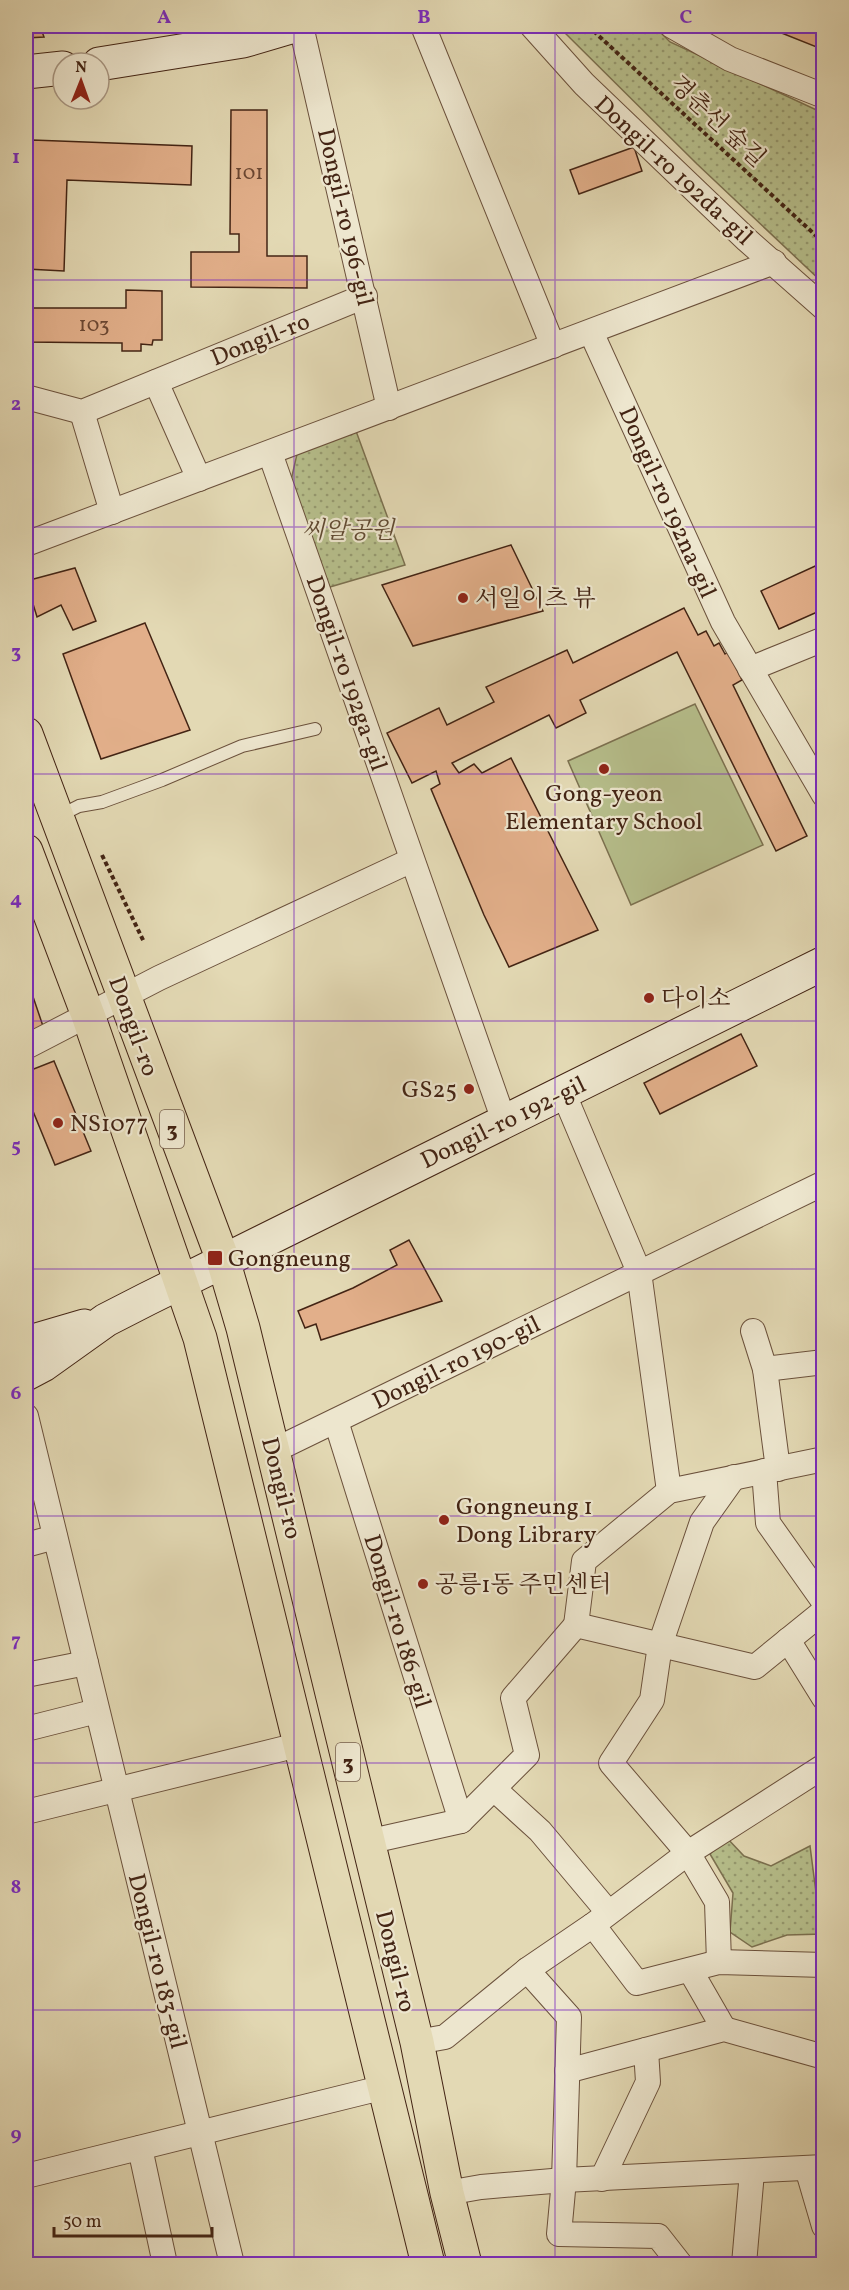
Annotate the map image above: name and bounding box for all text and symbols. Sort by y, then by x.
text: A [157,4,171,32]
text: B [417,4,431,32]
text: C [680,4,693,32]
north arrow [51,51,111,111]
text: N [75,57,88,79]
street label: 경춘선 숲길 [661,69,772,176]
street label: Dongil-ro 192da-gil [586,89,759,254]
street label: Dongil-ro 196-gil [307,125,381,310]
text: 1 [12,144,20,172]
house number: 101 [235,159,263,188]
street label: Dongil-ro [206,306,315,376]
house number: 103 [79,311,110,340]
text: 2 [11,391,21,419]
street label: Dongil-ro 192na-gil [609,402,724,604]
park label: 씨알공원 [302,515,396,549]
street label: Dongil-ro 192ga-gil [296,571,394,776]
place label: 서일이츠 뷰 [475,583,596,617]
marker: 서일이츠 뷰 [456,591,470,605]
text: 3 [11,639,21,667]
marker: Gong-yeon Elementary School [597,762,611,776]
place label: Gong-yeon Elementary School [505,778,703,840]
text: 4 [10,886,22,914]
street label: Dongil-ro [98,972,166,1081]
place label: 다이소 [661,983,731,1017]
marker: 다이소 [642,991,656,1005]
street label: Dongil-ro 192-gil [415,1069,592,1179]
place label: GS25 [402,1074,457,1108]
marker: GS25 [462,1082,476,1096]
place label: NS1077 [70,1108,148,1142]
road number: 3 [160,1110,184,1148]
marker: NS1077 [51,1116,65,1130]
text: 5 [11,1133,21,1161]
place label: Gongneung [228,1243,351,1277]
marker: Gongneung [206,1249,224,1267]
street label: Dongil-ro 190-gil [367,1308,547,1419]
text: 6 [11,1380,22,1408]
street label: Dongil-ro [251,1434,309,1543]
place label: Gongneung 1 Dong Library [456,1491,597,1553]
marker: Gongneung 1 Dong Library [437,1513,451,1527]
street label: Dongil-ro 186-gil [354,1531,439,1713]
place label: 공릉1동 주민센터 [435,1569,611,1603]
marker: 공릉1동 주민센터 [416,1577,430,1591]
text: 7 [11,1627,21,1655]
road number: 3 [336,1743,360,1781]
street label: Dongil-ro 183-gil [118,1870,194,2053]
text: 8 [11,1874,21,1902]
street label: Dongil-ro [365,1907,423,2016]
text: 9 [10,2121,22,2149]
scale bar [54,2200,212,2238]
text: 50 m [63,2210,102,2235]

